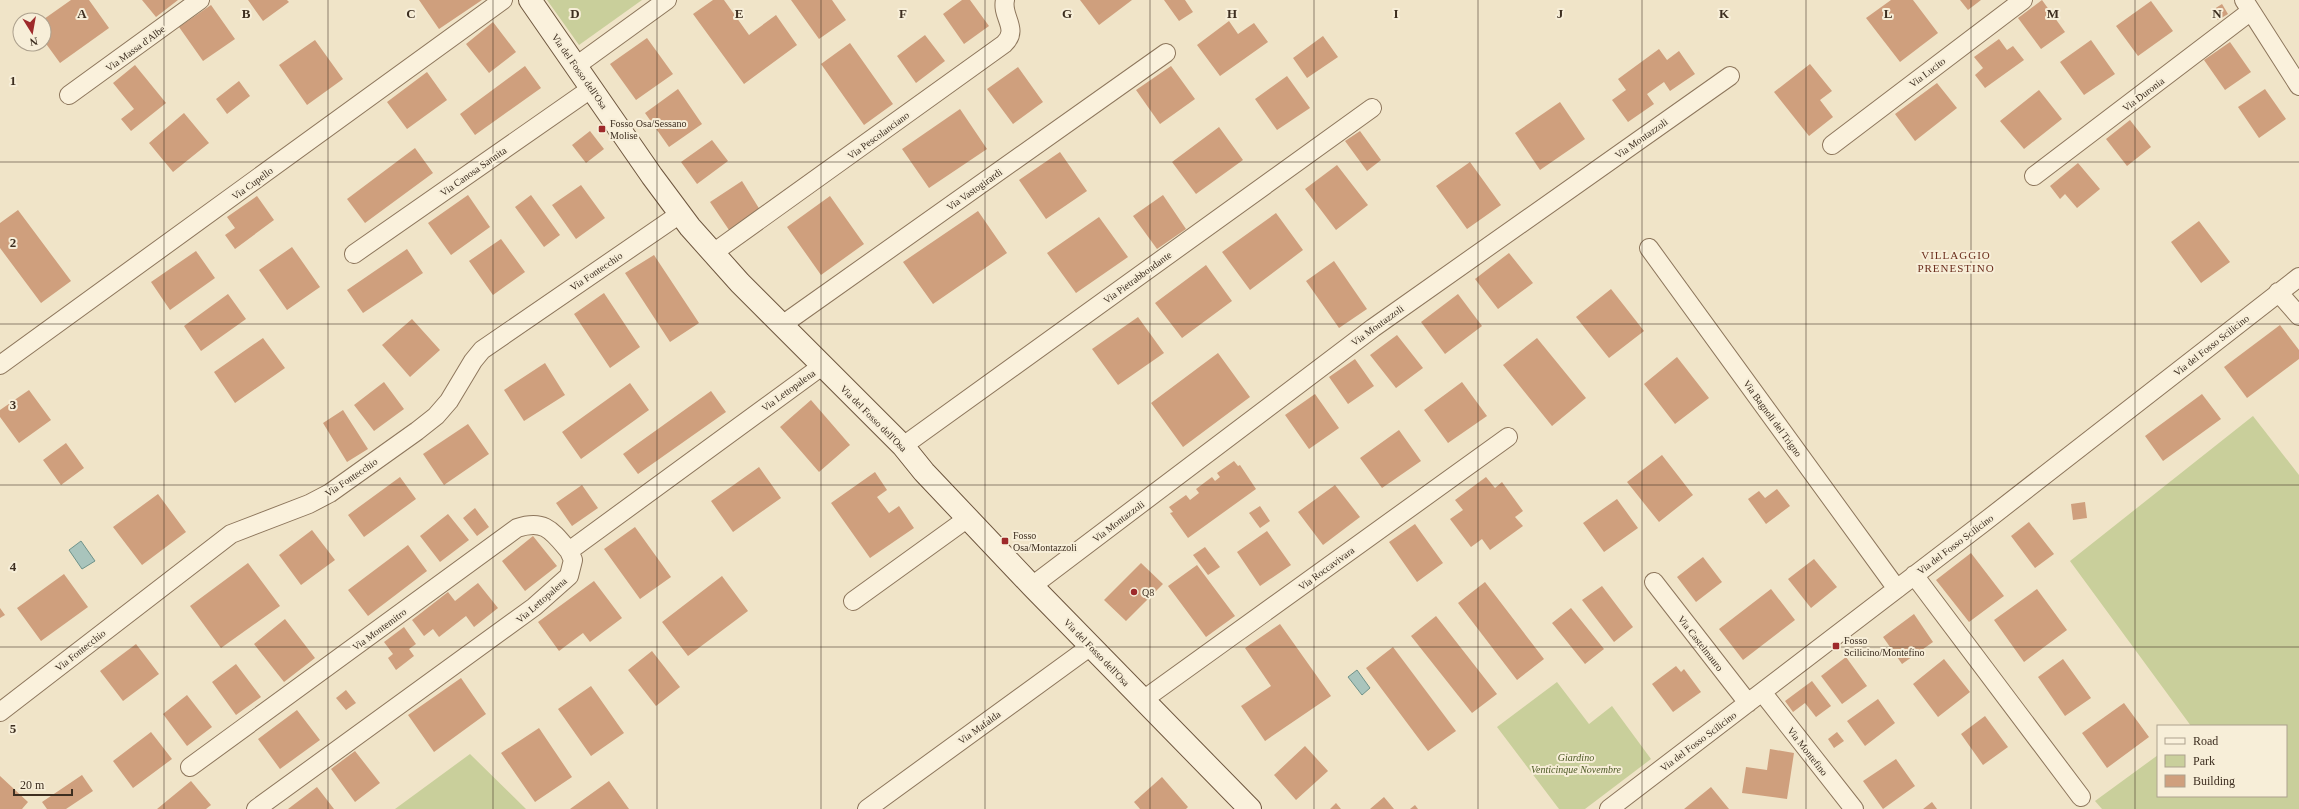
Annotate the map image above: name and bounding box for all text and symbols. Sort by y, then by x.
text: A [77,6,87,21]
text: B [242,6,251,21]
text: C [406,6,416,21]
text: D [570,6,580,21]
text: E [735,6,743,21]
text: F [899,6,907,21]
text: G [1062,6,1072,21]
text: H [1227,6,1237,21]
text: I [1393,6,1399,21]
text: J [1557,6,1564,21]
text: K [1719,6,1730,21]
text: L [1884,6,1893,21]
text: M [2047,6,2059,21]
text: N [2212,6,2222,21]
north arrow [12,12,52,52]
street label: Via Massa d'Albe [103,23,168,74]
street label: Via del Fosso dell'Osa [549,32,610,111]
text: N [29,35,39,48]
street label: Via Lucito [1907,55,1948,90]
text: 1 [10,73,16,88]
street label: Via Duronia [2120,75,2167,114]
street label: Via Pescolanciano [845,109,911,161]
street label: Via Montazzoli [1613,116,1670,161]
place label: Fosso Osa/Sessano Molise [610,118,686,141]
marker: Fosso Osa/Sessano Molise [597,124,607,134]
street label: Via Canosa Sannita [438,144,509,198]
street label: Via Cupello [230,165,275,202]
street label: Via Vastogirardi [944,166,1004,213]
text: 2 [10,235,16,250]
street label: Via Pietrabbondante [1101,249,1174,306]
district label: VILLAGGIO PRENESTINO [1917,249,1995,274]
street label: Via Fontecchio [568,250,625,293]
street label: Via Montazzoli [1349,303,1406,348]
street label: Via del Fosso Scilicino [2171,313,2251,378]
street label: Via Lettopalena [759,367,818,414]
street label: Via Bagnoli del Trigno [1741,378,1804,459]
street label: Via del Fosso dell'Osa [838,383,909,454]
text: 3 [10,397,17,412]
street label: Via Fontecchio [323,456,380,499]
street label: Via Montazzoli [1090,498,1146,544]
street label: Via del Fosso Scilicino [1915,512,1996,577]
place label: Fosso Osa/Montazzoli [1013,530,1077,553]
marker: Fosso Osa/Montazzoli [1000,536,1010,546]
street label: Via Roccavivara [1296,544,1357,592]
text: 4 [10,559,17,574]
street label: Via Lettopalena [514,575,569,625]
marker: Q8 [1129,587,1139,597]
place label: Q8 [1142,587,1154,598]
street label: Via Montemitro [350,606,408,653]
street label: Via Castelmauro [1676,614,1726,673]
street label: Via del Fosso dell'Osa [1062,616,1132,689]
street label: Via Fontecchio [53,627,108,673]
place label: Fosso Scilicino/Montefino [1844,635,1925,658]
marker: Fosso Scilicino/Montefino [1831,641,1841,651]
street label: Via Mafalda [956,708,1003,746]
street label: Via del Fosso Scilicino [1658,709,1739,774]
text: 5 [10,721,17,736]
street label: Via Montefino [1785,725,1830,778]
legend [2157,725,2287,797]
text: Road [2193,734,2218,748]
park label: Giardino Venticinque Novembre [1531,752,1621,775]
text: Park [2193,754,2215,768]
scale bar [14,771,72,797]
text: Building [2193,774,2235,788]
text: 20 m [20,778,45,792]

